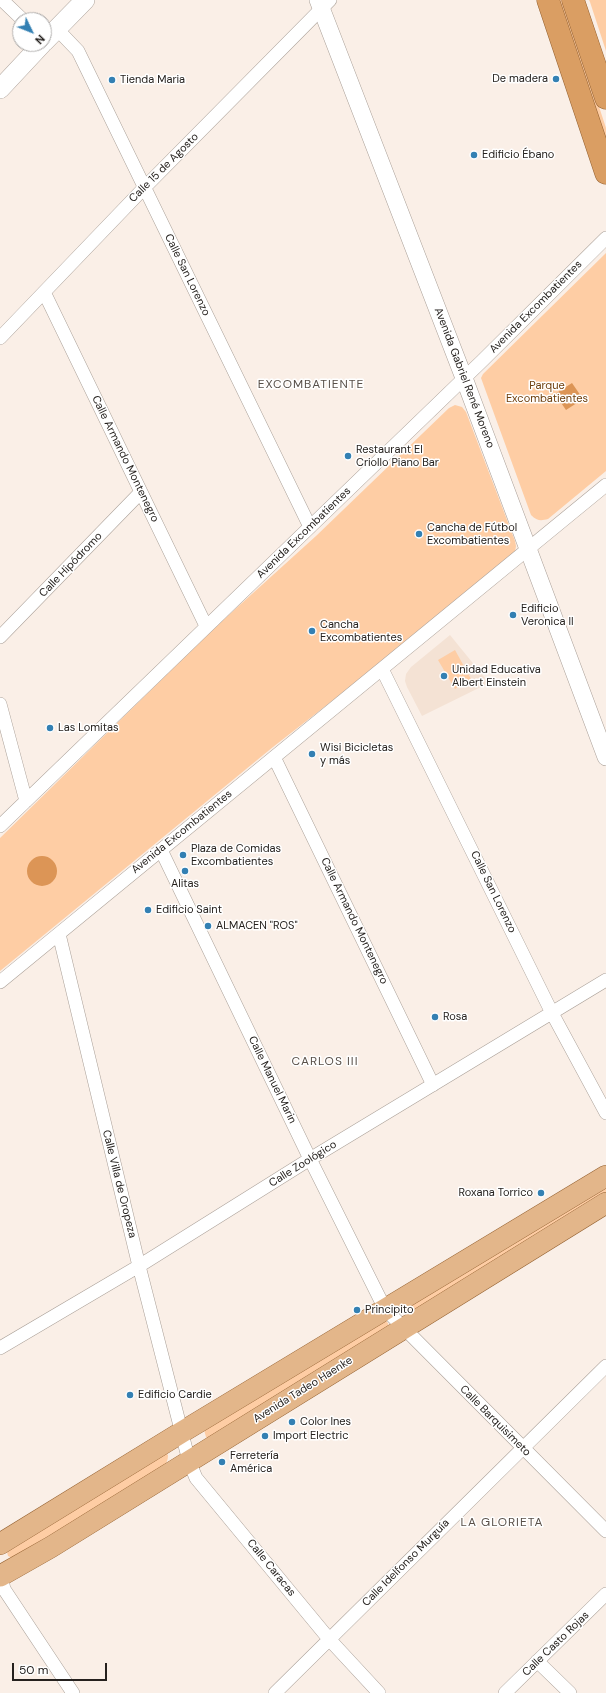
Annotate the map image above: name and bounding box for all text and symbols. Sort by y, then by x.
north arrow [12,12,52,52]
text: N [32,32,48,47]
place label: De madera [492,72,548,86]
place label: Tienda Maria [120,73,185,87]
marker: De madera [551,74,561,84]
marker: Tienda Maria [107,75,117,85]
street label: Calle 15 de Agosto [127,131,201,205]
place label: Edificio Ébano [482,148,554,162]
marker: Edificio Ébano [469,150,479,160]
street label: Calle San Lorenzo [161,232,213,318]
street label: Avenida Excombatientes [487,258,585,356]
street label: Avenida Gabriel René Moreno [431,306,497,450]
district label: EXCOMBATIENTE [258,378,364,392]
park label: Parque Excombatientes [506,379,588,405]
street label: Calle Armando Montenegro [89,393,161,525]
place label: Restaurant El Criollo Piano Bar [356,443,439,469]
marker: Restaurant El Criollo Piano Bar [343,451,353,461]
street label: Avenida Excombatientes [254,485,354,581]
place label: Cancha de Fútbol Excombatientes [427,521,517,547]
marker: Cancha de Fútbol Excombatientes [414,529,424,539]
street label: Calle Hipódromo [37,530,105,600]
place label: Edificio Veronica II [521,602,574,628]
marker: Edificio Veronica II [508,610,518,620]
place label: Cancha Excombatientes [320,618,402,644]
marker: Cancha Excombatientes [307,626,317,636]
place label: Unidad Educativa Albert Einstein [452,663,541,689]
marker: Unidad Educativa Albert Einstein [439,671,449,681]
place label: Las Lomitas [58,721,119,735]
marker: Las Lomitas [45,723,55,733]
place label: Wisi Bicicletas y más [320,741,393,767]
marker: Wisi Bicicletas y más [307,749,317,759]
street label: Avenida Excombatientes [129,787,235,877]
place label: Plaza de Comidas Excombatientes [191,842,281,868]
street label: Calle San Lorenzo [467,849,519,935]
marker: Plaza de Comidas Excombatientes [178,850,188,860]
street label: Calle Armando Montenegro [318,855,390,987]
marker: Alitas [180,866,190,876]
place label: Alitas [171,877,199,891]
place label: Edificio Saint [156,903,222,917]
marker: Edificio Saint [143,905,153,915]
place label: ALMACEN "ROS" [216,919,298,933]
marker: ALMACEN "ROS" [203,921,213,931]
place label: Rosa [443,1010,467,1024]
marker: Rosa [430,1012,440,1022]
street label: Calle Manuel Marin [245,1034,299,1126]
district label: CARLOS III [292,1055,358,1069]
street label: Calle Villa de Oropeza [99,1129,139,1239]
street label: Calle Zoológico [267,1138,339,1190]
place label: Roxana Torrico [459,1186,533,1200]
marker: Roxana Torrico [536,1188,546,1198]
place label: Principito [365,1303,414,1317]
marker: Principito [352,1305,362,1315]
street label: Avenida Tadeo Haenke [251,1354,355,1426]
street label: Calle Barquisimeto [457,1383,533,1459]
place label: Edificio Cardie [138,1388,212,1402]
marker: Edificio Cardie [125,1390,135,1400]
place label: Color Ines [300,1415,351,1429]
marker: Color Ines [287,1417,297,1427]
place label: Import Electric [273,1429,348,1443]
marker: Import Electric [260,1431,270,1441]
place label: Ferretería América [230,1449,279,1475]
marker: Ferretería América [217,1457,227,1467]
district label: LA GLORIETA [461,1516,543,1530]
street label: Calle Idelfonso Murguía [360,1517,452,1609]
street label: Calle Caracas [244,1537,298,1599]
street label: Calle Casto Rojas [520,1609,592,1679]
scale bar [14,1655,109,1681]
text: 50 m [19,1662,48,1678]

